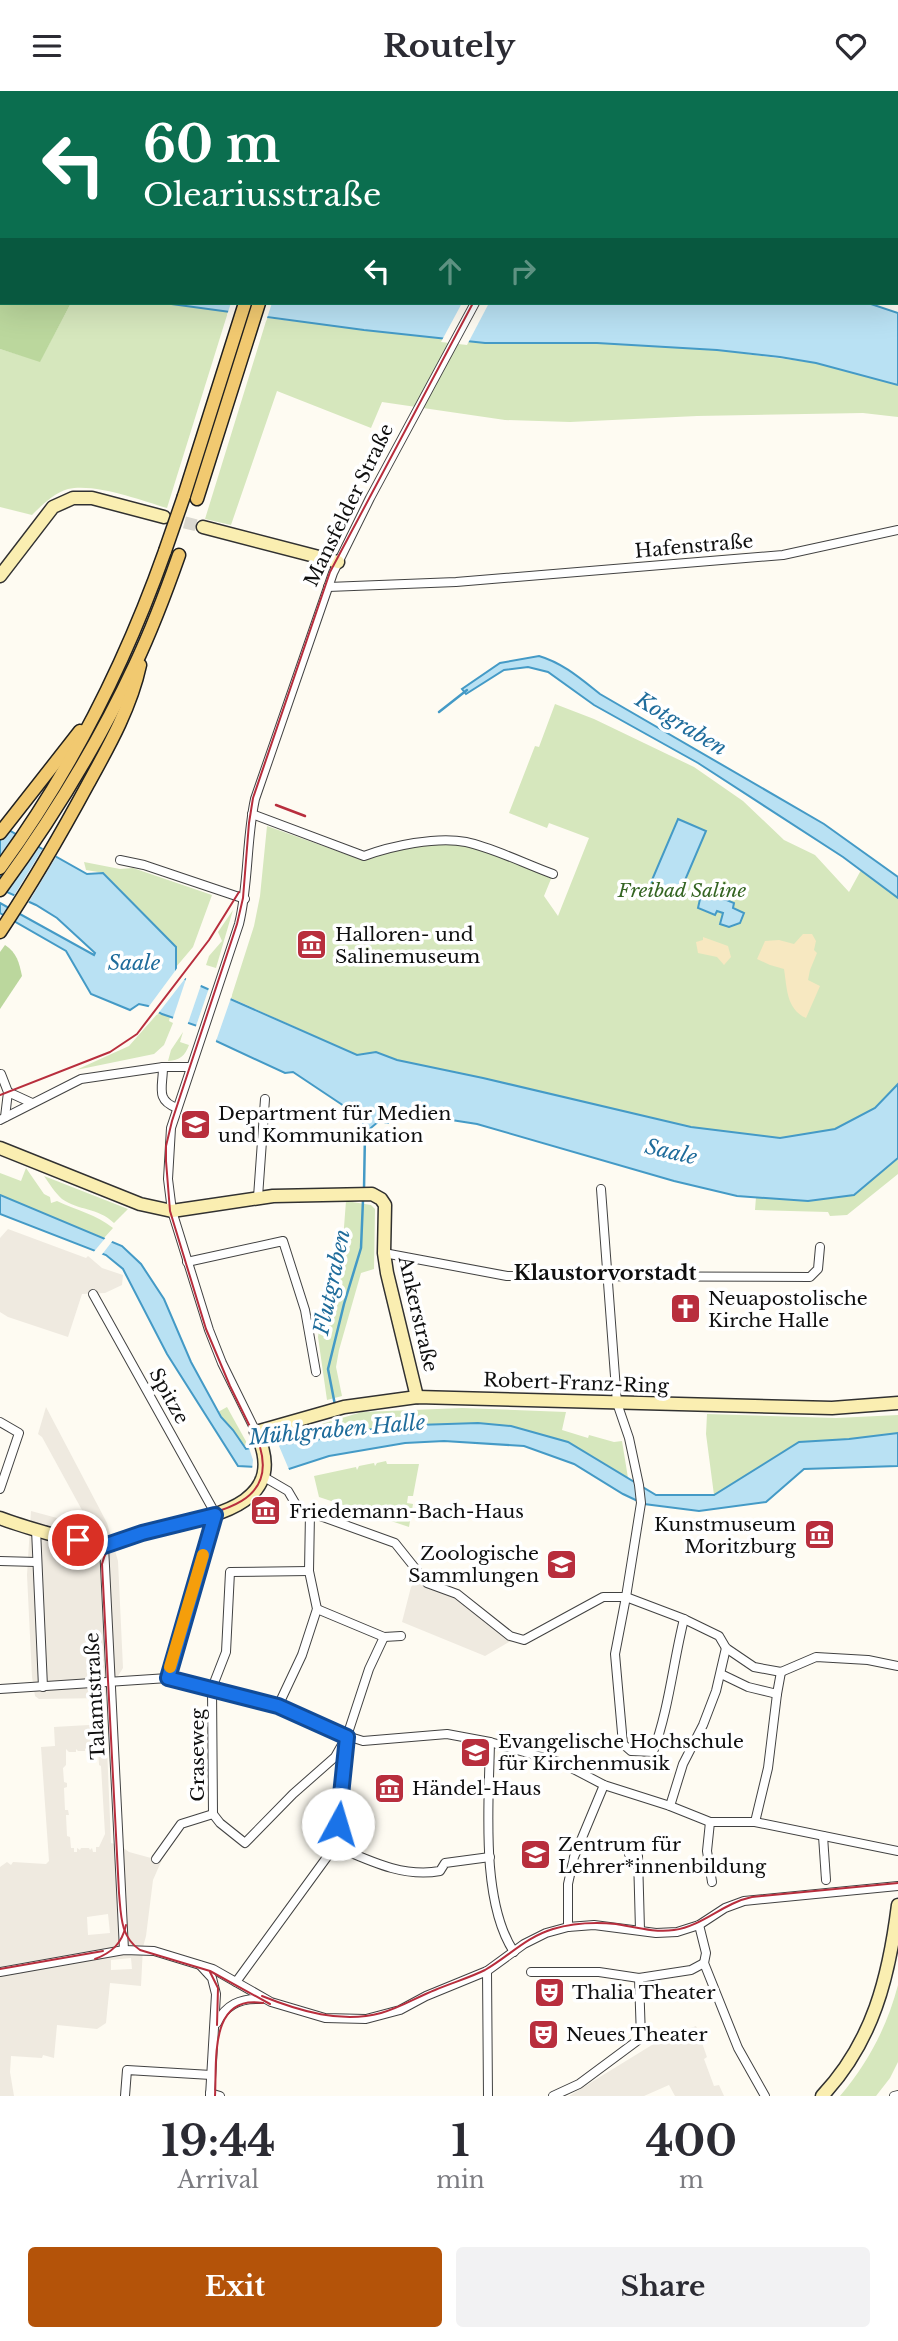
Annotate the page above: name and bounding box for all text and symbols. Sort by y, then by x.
text: Routely [383,26,515,66]
icon: menu [28,27,66,65]
icon: heart [832,27,870,65]
text: 60 m [143,114,280,175]
icon: left [28,119,119,210]
text: Oleariusstraße [143,175,381,215]
icon: left [358,252,396,290]
icon: ahead [431,252,469,290]
icon: right [504,252,542,290]
street label: Mansfelder Straße [300,420,398,590]
street label: Hafenstraße [634,529,754,563]
water label: Kotgraben [630,686,731,761]
park label: Freibad Saline [617,879,746,902]
place label: Halloren- und Salinemuseum [335,923,480,968]
museum icon: Halloren- und Salinemuseum [295,928,329,962]
water label: Saale [108,950,161,976]
place label: Department für Medien und Kommunikation [218,1102,451,1147]
school or university icon: Department für Medien und Kommunikation [178,1107,212,1141]
water label: Saale [642,1133,700,1171]
water label: Flutgraben [308,1227,356,1338]
street label: Ankerstraße [393,1253,442,1374]
district label: Klaustorvorstadt [513,1260,697,1286]
place label: Neuapostolische Kirche Halle [708,1287,868,1332]
church icon: Neuapostolische Kirche Halle [668,1292,702,1326]
street label: Spitze [144,1364,194,1428]
street label: Robert-Franz-Ring [483,1368,670,1398]
water label: Mühlgraben Halle [247,1409,427,1451]
museum icon: Friedemann-Bach-Haus [249,1494,283,1528]
place label: Friedemann-Bach-Haus [289,1500,524,1523]
pin [48,1510,108,1570]
place label: Kunstmuseum Moritzburg [654,1513,797,1558]
museum icon: Kunstmuseum Moritzburg [802,1518,836,1552]
icon: arrive [59,1521,97,1559]
place label: Zoologische Sammlungen [408,1542,539,1587]
school or university icon: Zoologische Sammlungen [545,1547,579,1581]
street label: Talamtstraße [80,1632,110,1760]
street label: Graseweg [186,1708,209,1802]
place label: Evangelische Hochschule für Kirchenmusik [498,1730,744,1775]
school or university icon: Evangelische Hochschule für Kirchenmusik [458,1735,492,1769]
museum icon: Händel-Haus [372,1771,406,1805]
place label: Händel-Haus [412,1777,541,1800]
position arrow [301,1787,375,1861]
place label: Zentrum für Lehrer*innenbildung [558,1833,767,1878]
school or university icon: Zentrum für Lehrer*innenbildung [518,1838,552,1872]
theatre icon: Thalia Theater [532,1975,566,2009]
place label: Thalia Theater [572,1981,716,2004]
theatre icon: Neues Theater [526,2017,560,2051]
place label: Neues Theater [566,2023,707,2046]
text: 19:44 [161,2115,275,2167]
text: 1 [451,2115,470,2167]
text: 400 [646,2115,737,2167]
text: Arrival [177,2166,259,2194]
text: min [436,2166,485,2194]
text: m [679,2166,704,2194]
button: Exit [28,2247,442,2327]
button: Share [456,2247,870,2327]

